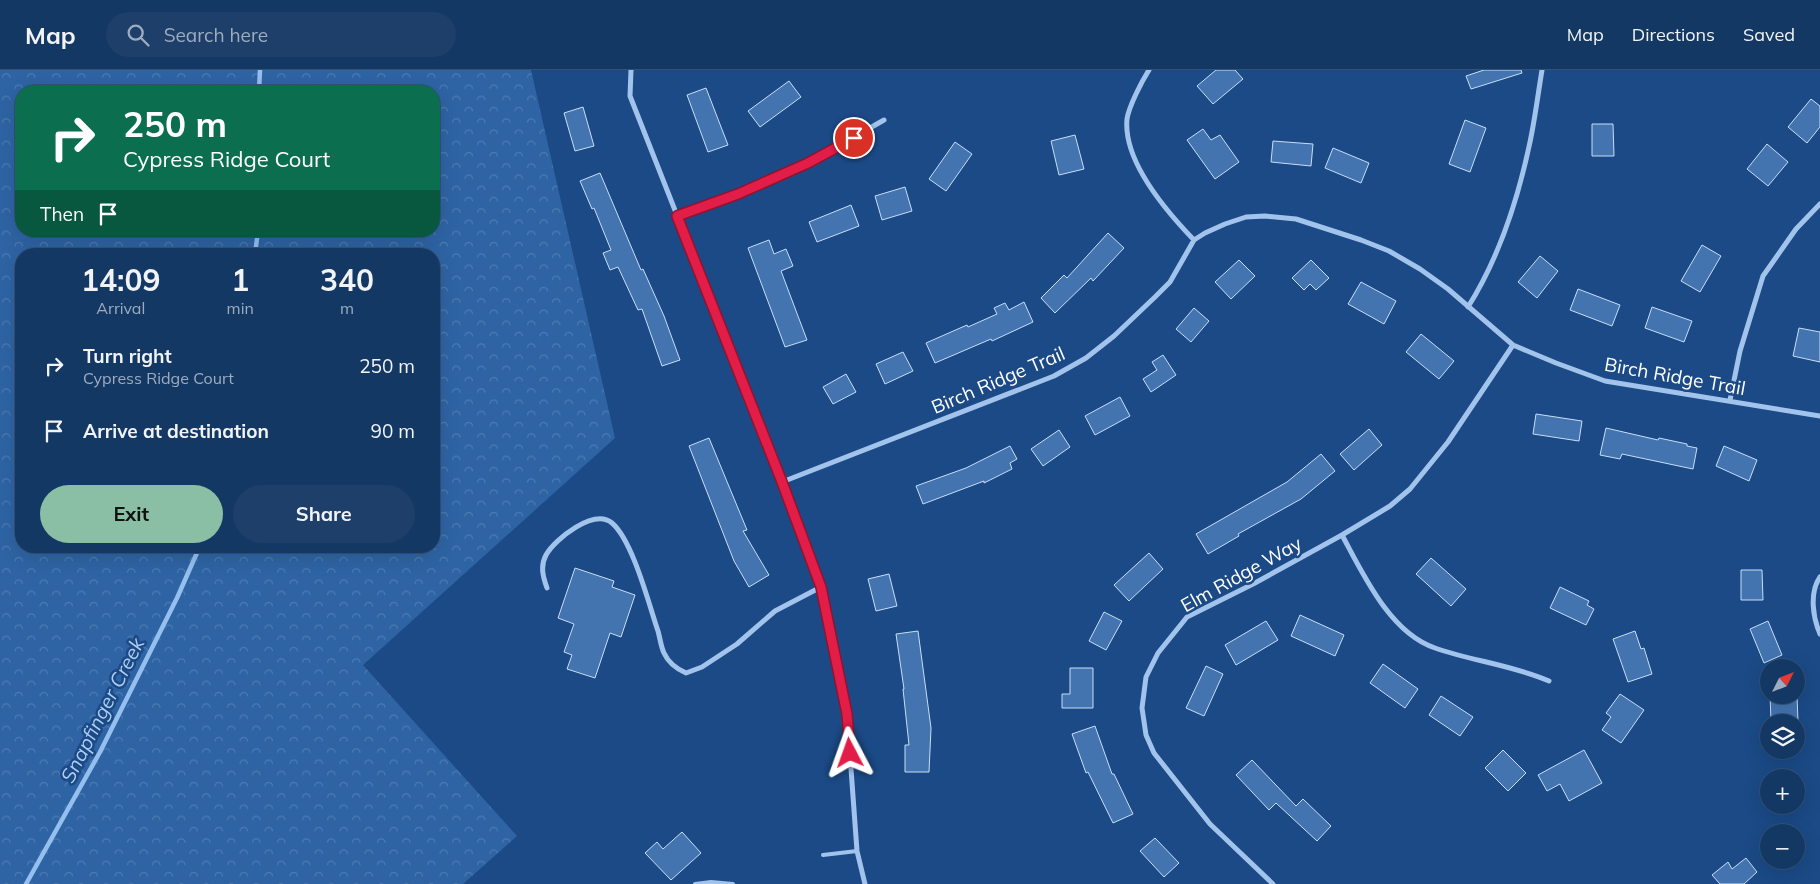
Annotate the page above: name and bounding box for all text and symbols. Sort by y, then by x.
search box [106,12,456,57]
text: Map [25,20,76,50]
icon: search [124,21,152,49]
text: Search here [164,23,268,47]
text: Map [1567,23,1604,46]
text: Directions [1632,23,1715,46]
text: Saved [1743,23,1795,46]
text: 250 m [123,102,227,146]
icon: right [40,105,105,170]
pin [833,117,875,159]
icon: arrive [840,124,868,152]
text: Cypress Ridge Court [123,145,330,173]
icon: arrive [94,200,122,228]
text: Then [40,202,84,226]
text: 14:09 [81,261,161,299]
text: 1 [231,261,249,299]
text: 340 [320,261,374,299]
text: Arrival [96,298,145,318]
text: min [227,298,254,318]
text: m [340,298,354,318]
street label: Birch Ridge Trail [928,341,1068,419]
text: Turn right [83,344,172,368]
icon: right [40,352,68,380]
street label: Birch Ridge Trail [1603,352,1747,400]
text: 250 m [359,354,415,378]
text: Cypress Ridge Court [83,368,234,388]
icon: arrive [40,417,68,445]
text: Arrive at destination [83,419,269,443]
text: 90 m [371,419,415,443]
button: Exit [40,485,223,543]
button: Share [233,485,415,543]
street label: Elm Ridge Way [1176,531,1306,617]
water label: Snapfinger Creek [55,633,150,787]
north arrow [1760,659,1805,704]
map controls [1760,659,1805,869]
button: layers [1760,714,1805,759]
position arrow [823,726,875,778]
button: + [1760,769,1805,814]
button: − [1760,824,1805,869]

